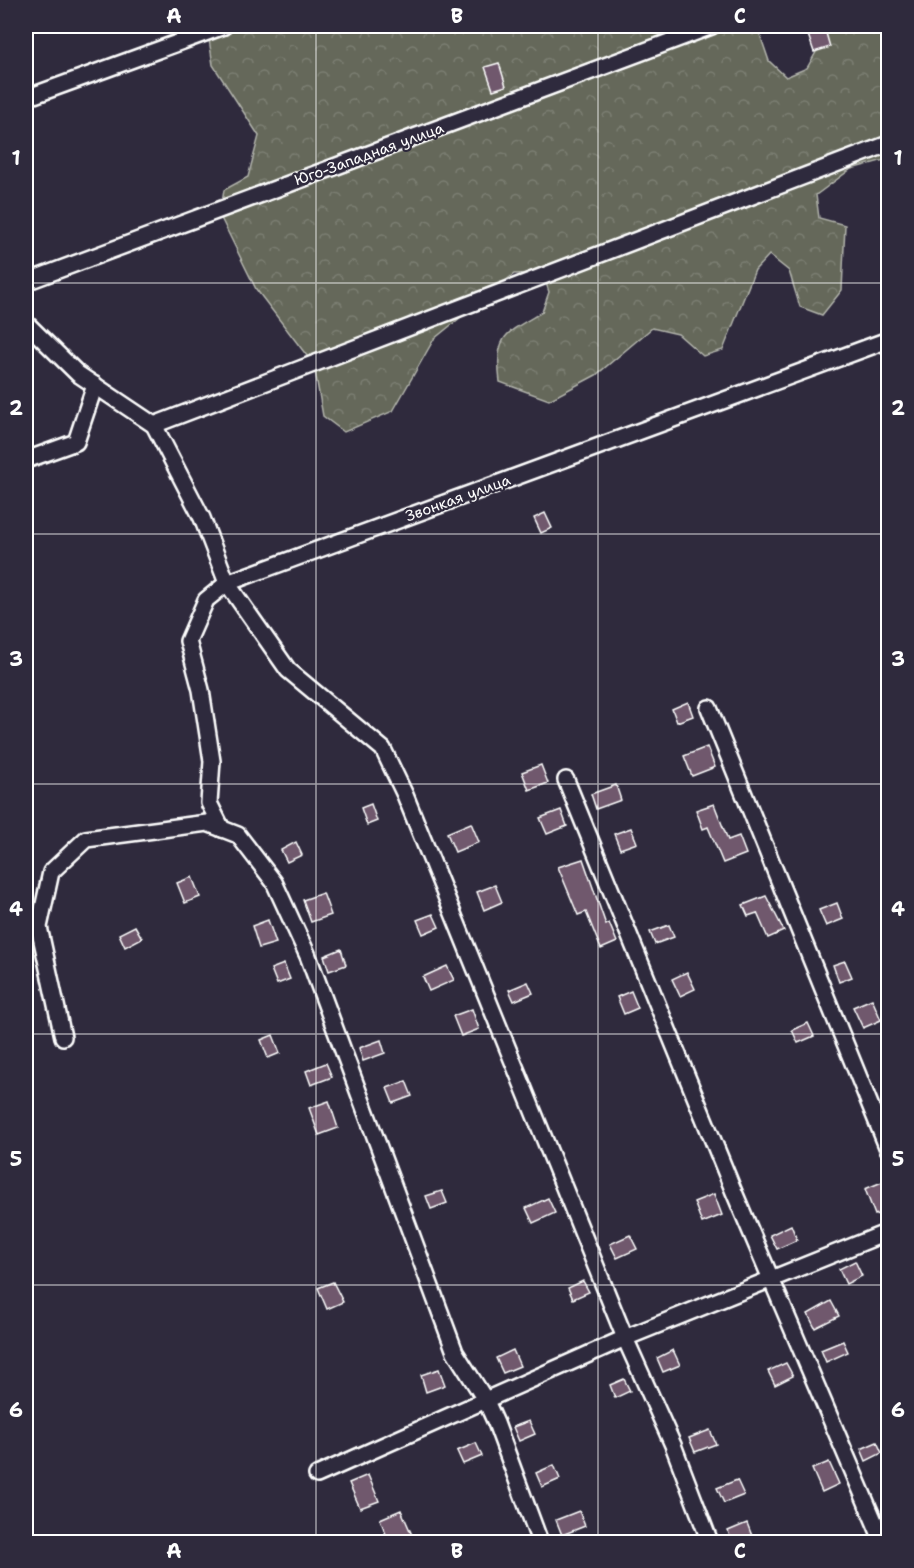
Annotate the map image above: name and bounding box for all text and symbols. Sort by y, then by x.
text: A [166,3,182,29]
text: B [451,3,463,29]
text: C [734,3,746,29]
street label: Юго-Западная улица [292,117,447,190]
text: 1 [11,145,21,171]
text: 1 [893,145,903,171]
text: 2 [9,395,23,421]
text: 2 [891,395,905,421]
street label: Звонкая улица [403,469,514,526]
text: 3 [9,646,23,672]
text: 3 [891,646,905,672]
text: 4 [9,896,23,922]
text: 4 [891,896,905,922]
text: 5 [10,1146,22,1172]
text: 5 [892,1146,904,1172]
text: 6 [9,1397,23,1423]
text: 6 [891,1397,905,1423]
text: A [166,1538,182,1564]
text: B [451,1538,463,1564]
text: C [734,1538,746,1564]

